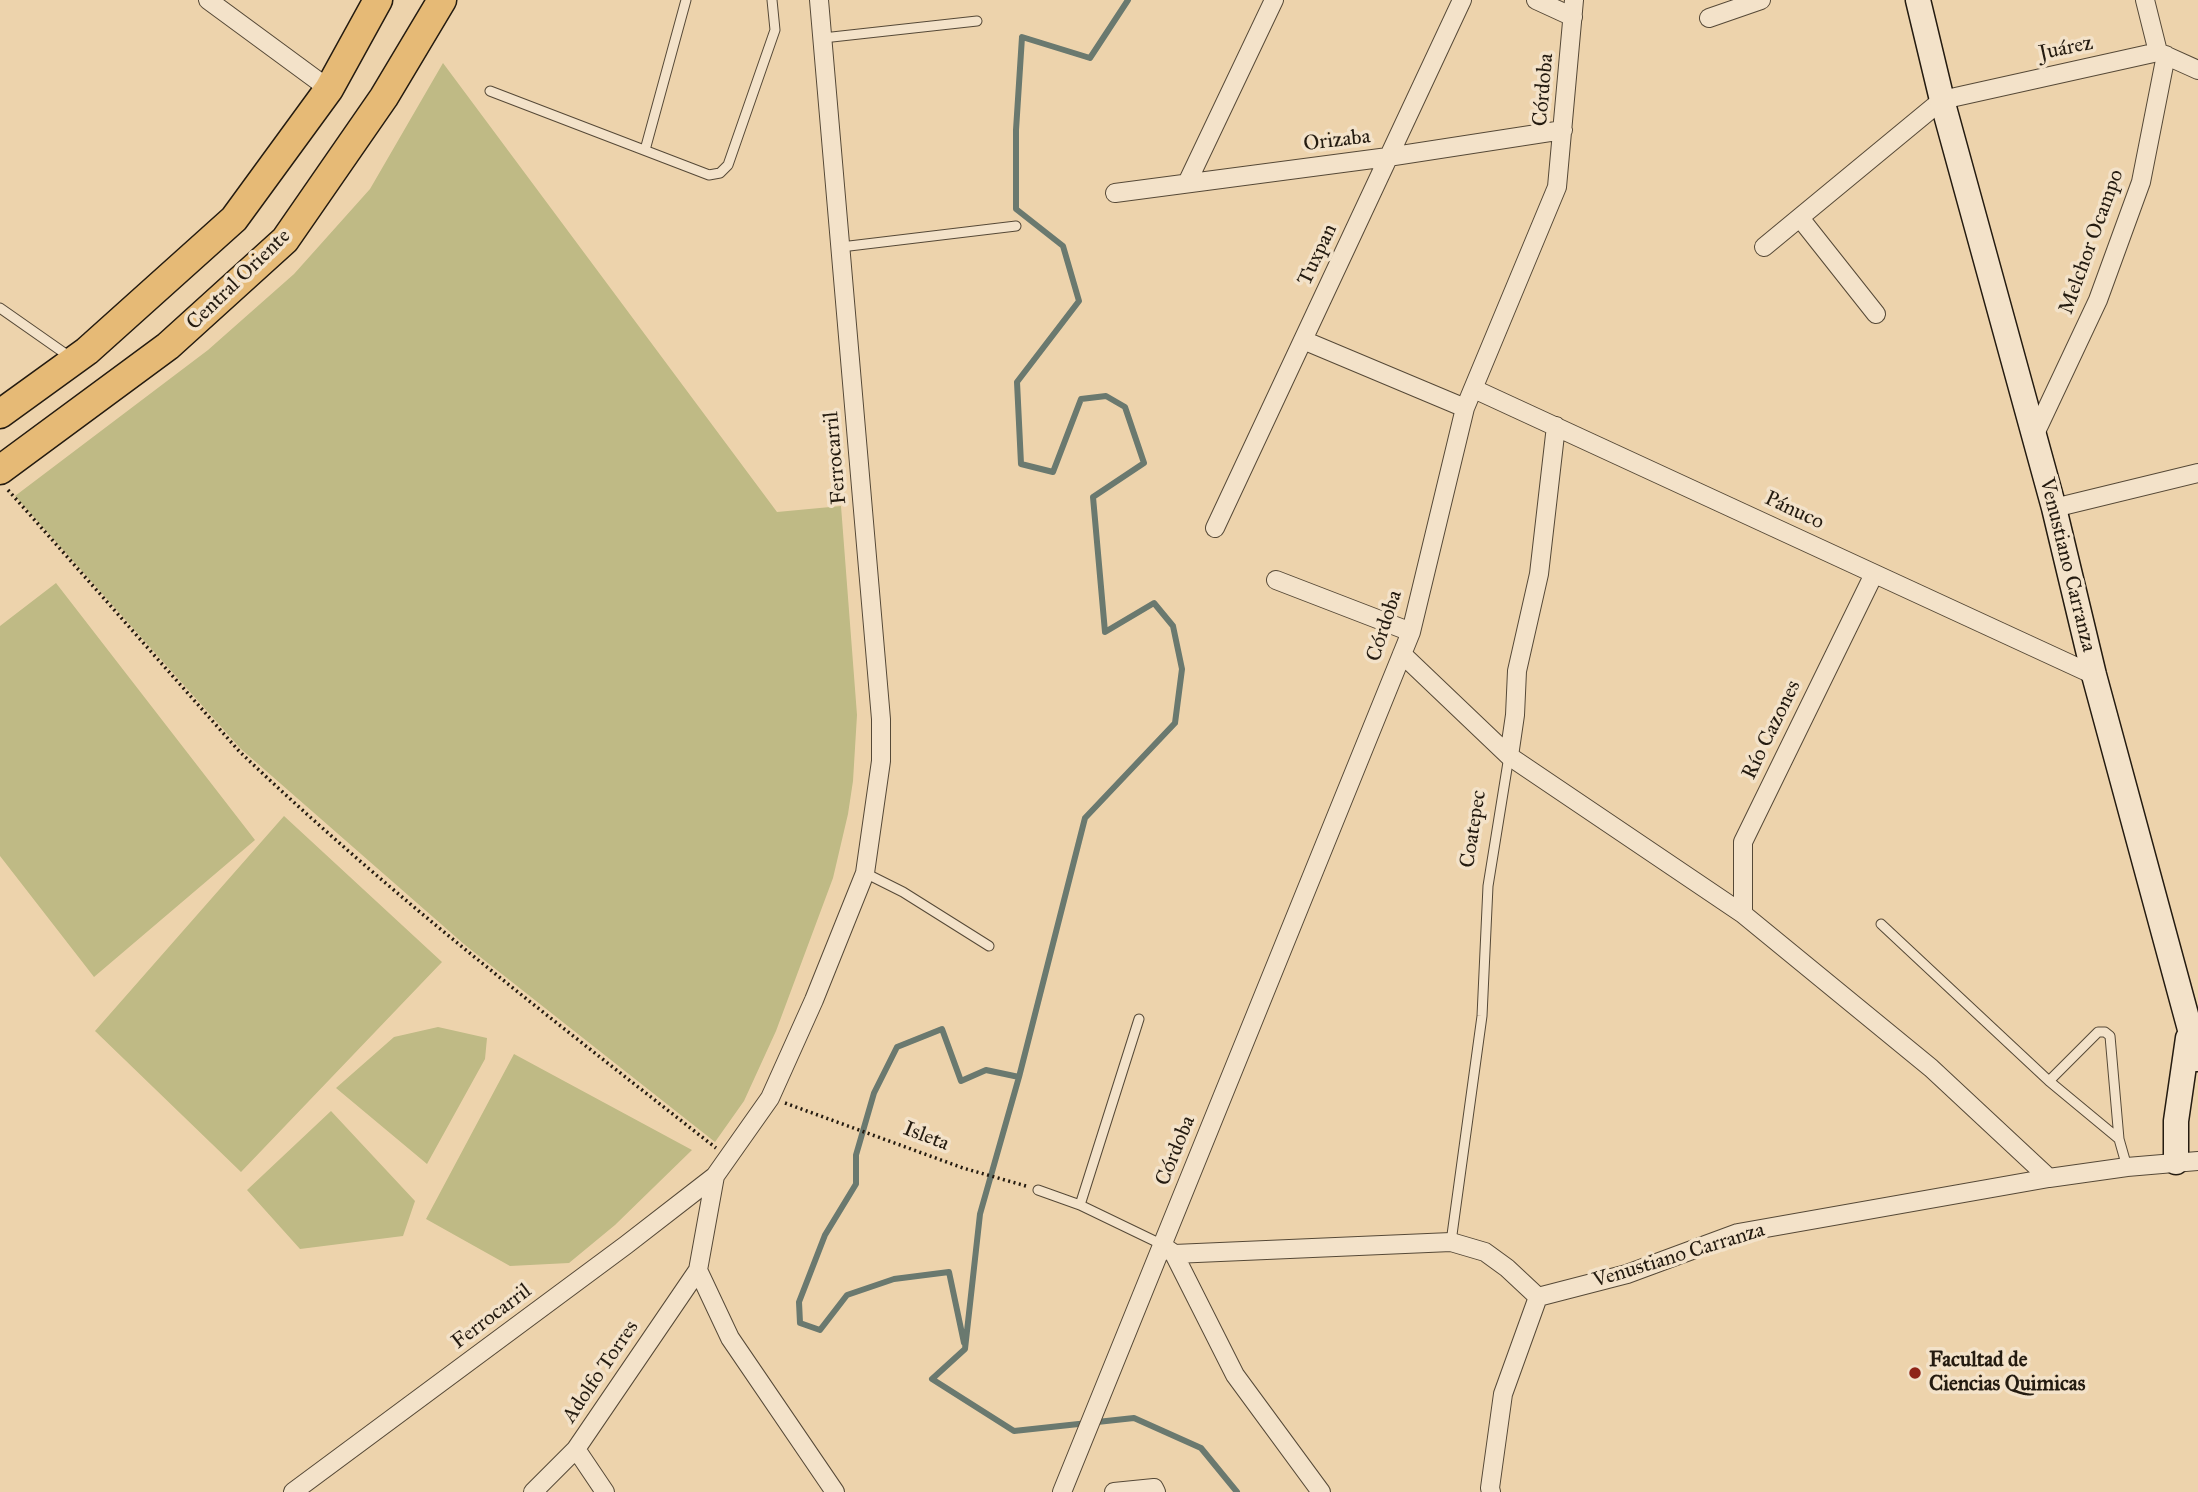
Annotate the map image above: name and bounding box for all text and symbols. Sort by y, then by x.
street label: Juárez [2037,31,2095,67]
street label: Córdoba [1528,52,1560,128]
street label: Orizaba [1302,124,1372,158]
street label: Melchor Ocampo [2054,166,2130,318]
street label: Tuxpan [1293,220,1343,290]
street label: Central Oriente [182,224,296,336]
street label: Ferrocarril [819,410,853,506]
street label: Venustiano Carranza [2033,475,2101,655]
street label: Pánuco [1760,486,1828,536]
street label: Córdoba [1362,587,1408,665]
street label: Río Cazones [1737,676,1807,784]
street label: Coatepec [1455,788,1493,870]
street label: Córdoba [1151,1112,1201,1190]
street label: Isleta [899,1117,953,1157]
street label: Venustiano Carranza [1590,1218,1768,1294]
street label: Ferrocarril [447,1279,537,1355]
street label: Adolfo Torres [557,1316,645,1428]
place label: Facultad de Ciencias Quimicas [1929,1348,2085,1398]
marker: Facultad de Ciencias Quimicas [1907,1365,1923,1381]

